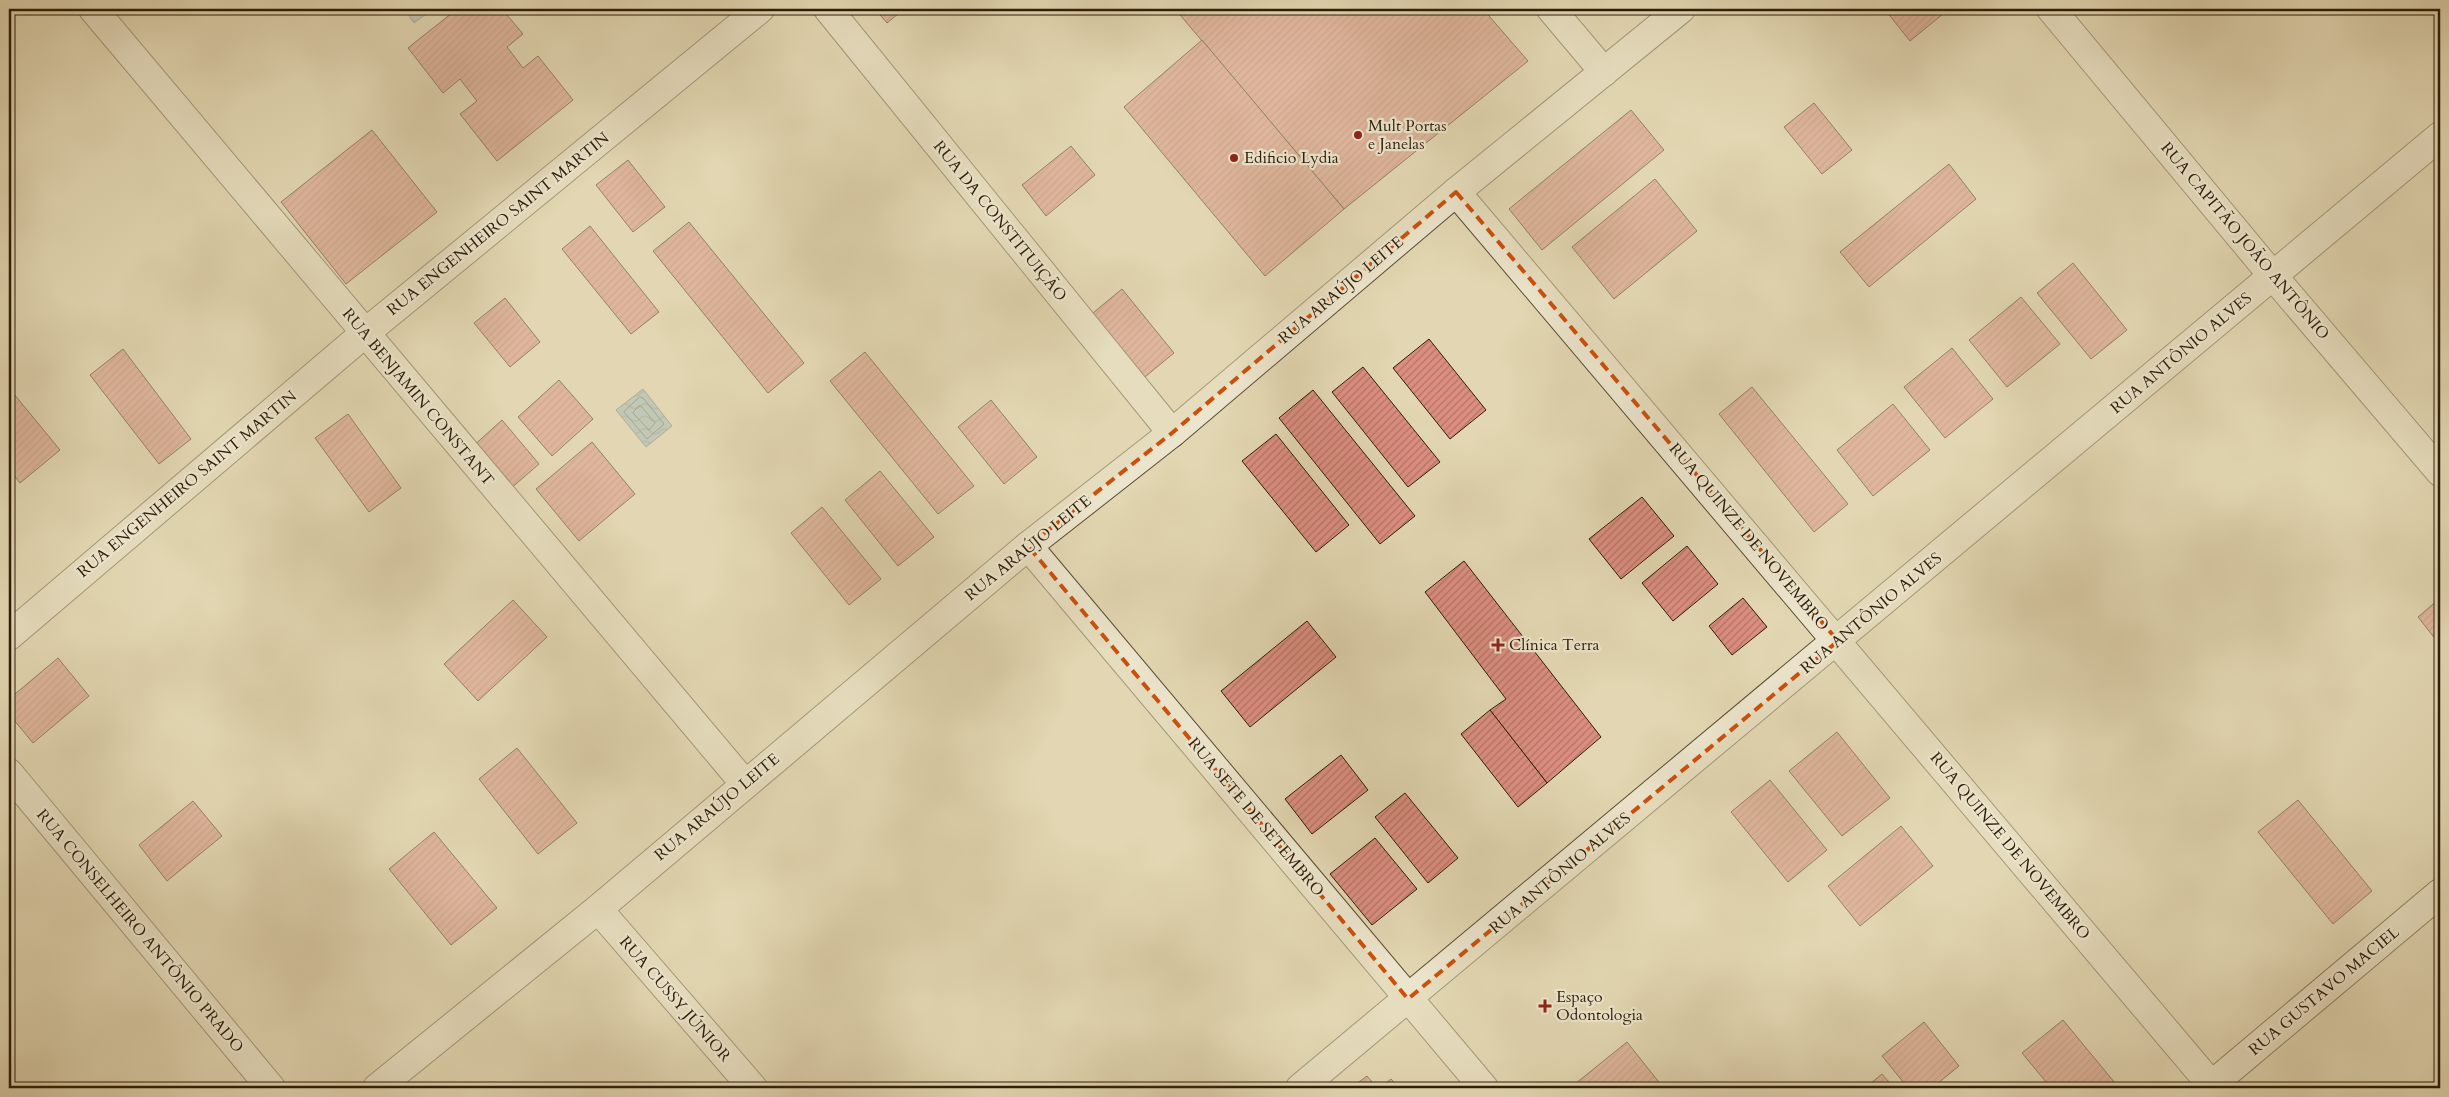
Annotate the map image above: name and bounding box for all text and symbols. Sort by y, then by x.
place label: Mult Portas e Janelas [1368,115,1447,155]
street label: RUA ENGENHEIRO SAINT MARTIN [382,127,614,321]
marker: Mult Portas e Janelas [1352,129,1364,141]
street label: RUA DA CONSTITUIÇÃO [928,136,1072,306]
street label: RUA CAPITÃO JOÃO ANTÔNIO [2156,137,2334,345]
place label: Edificio Lydia [1244,147,1339,169]
marker: Edificio Lydia [1228,152,1240,164]
street label: RUA ARAÚJO LEITE [1274,231,1408,349]
street label: RUA ANTÔNIO ALVES [2106,287,2256,419]
street label: RUA BENJAMIN CONSTANT [337,303,499,491]
street label: RUA ENGENHEIRO SAINT MARTIN [73,385,302,583]
street label: RUA QUINZE DE NOVEMBRO [1664,439,1834,635]
street label: RUA ARAÚJO LEITE [960,490,1096,606]
street label: RUA ANTÔNIO ALVES [1796,547,1946,679]
place label: Clínica Terra [1509,634,1600,656]
marker: Clínica Terra [1491,638,1505,652]
street label: RUA SETE DE SETEMBRO [1183,733,1329,901]
street label: RUA ARAÚJO LEITE [650,748,784,866]
street label: RUA QUINZE DE NOVEMBRO [1925,748,2095,944]
street label: RUA CONSELHEIRO ANTÔNIO PRADO [31,805,249,1057]
street label: RUA ANTÔNIO ALVES [1485,807,1635,939]
street label: RUA GUSTAVO MACIEL [2244,921,2404,1061]
street label: RUA CUSSY JÚNIOR [614,931,736,1067]
place label: Espaço Odontologia [1556,986,1643,1026]
marker: Espaço Odontologia [1538,999,1552,1013]

